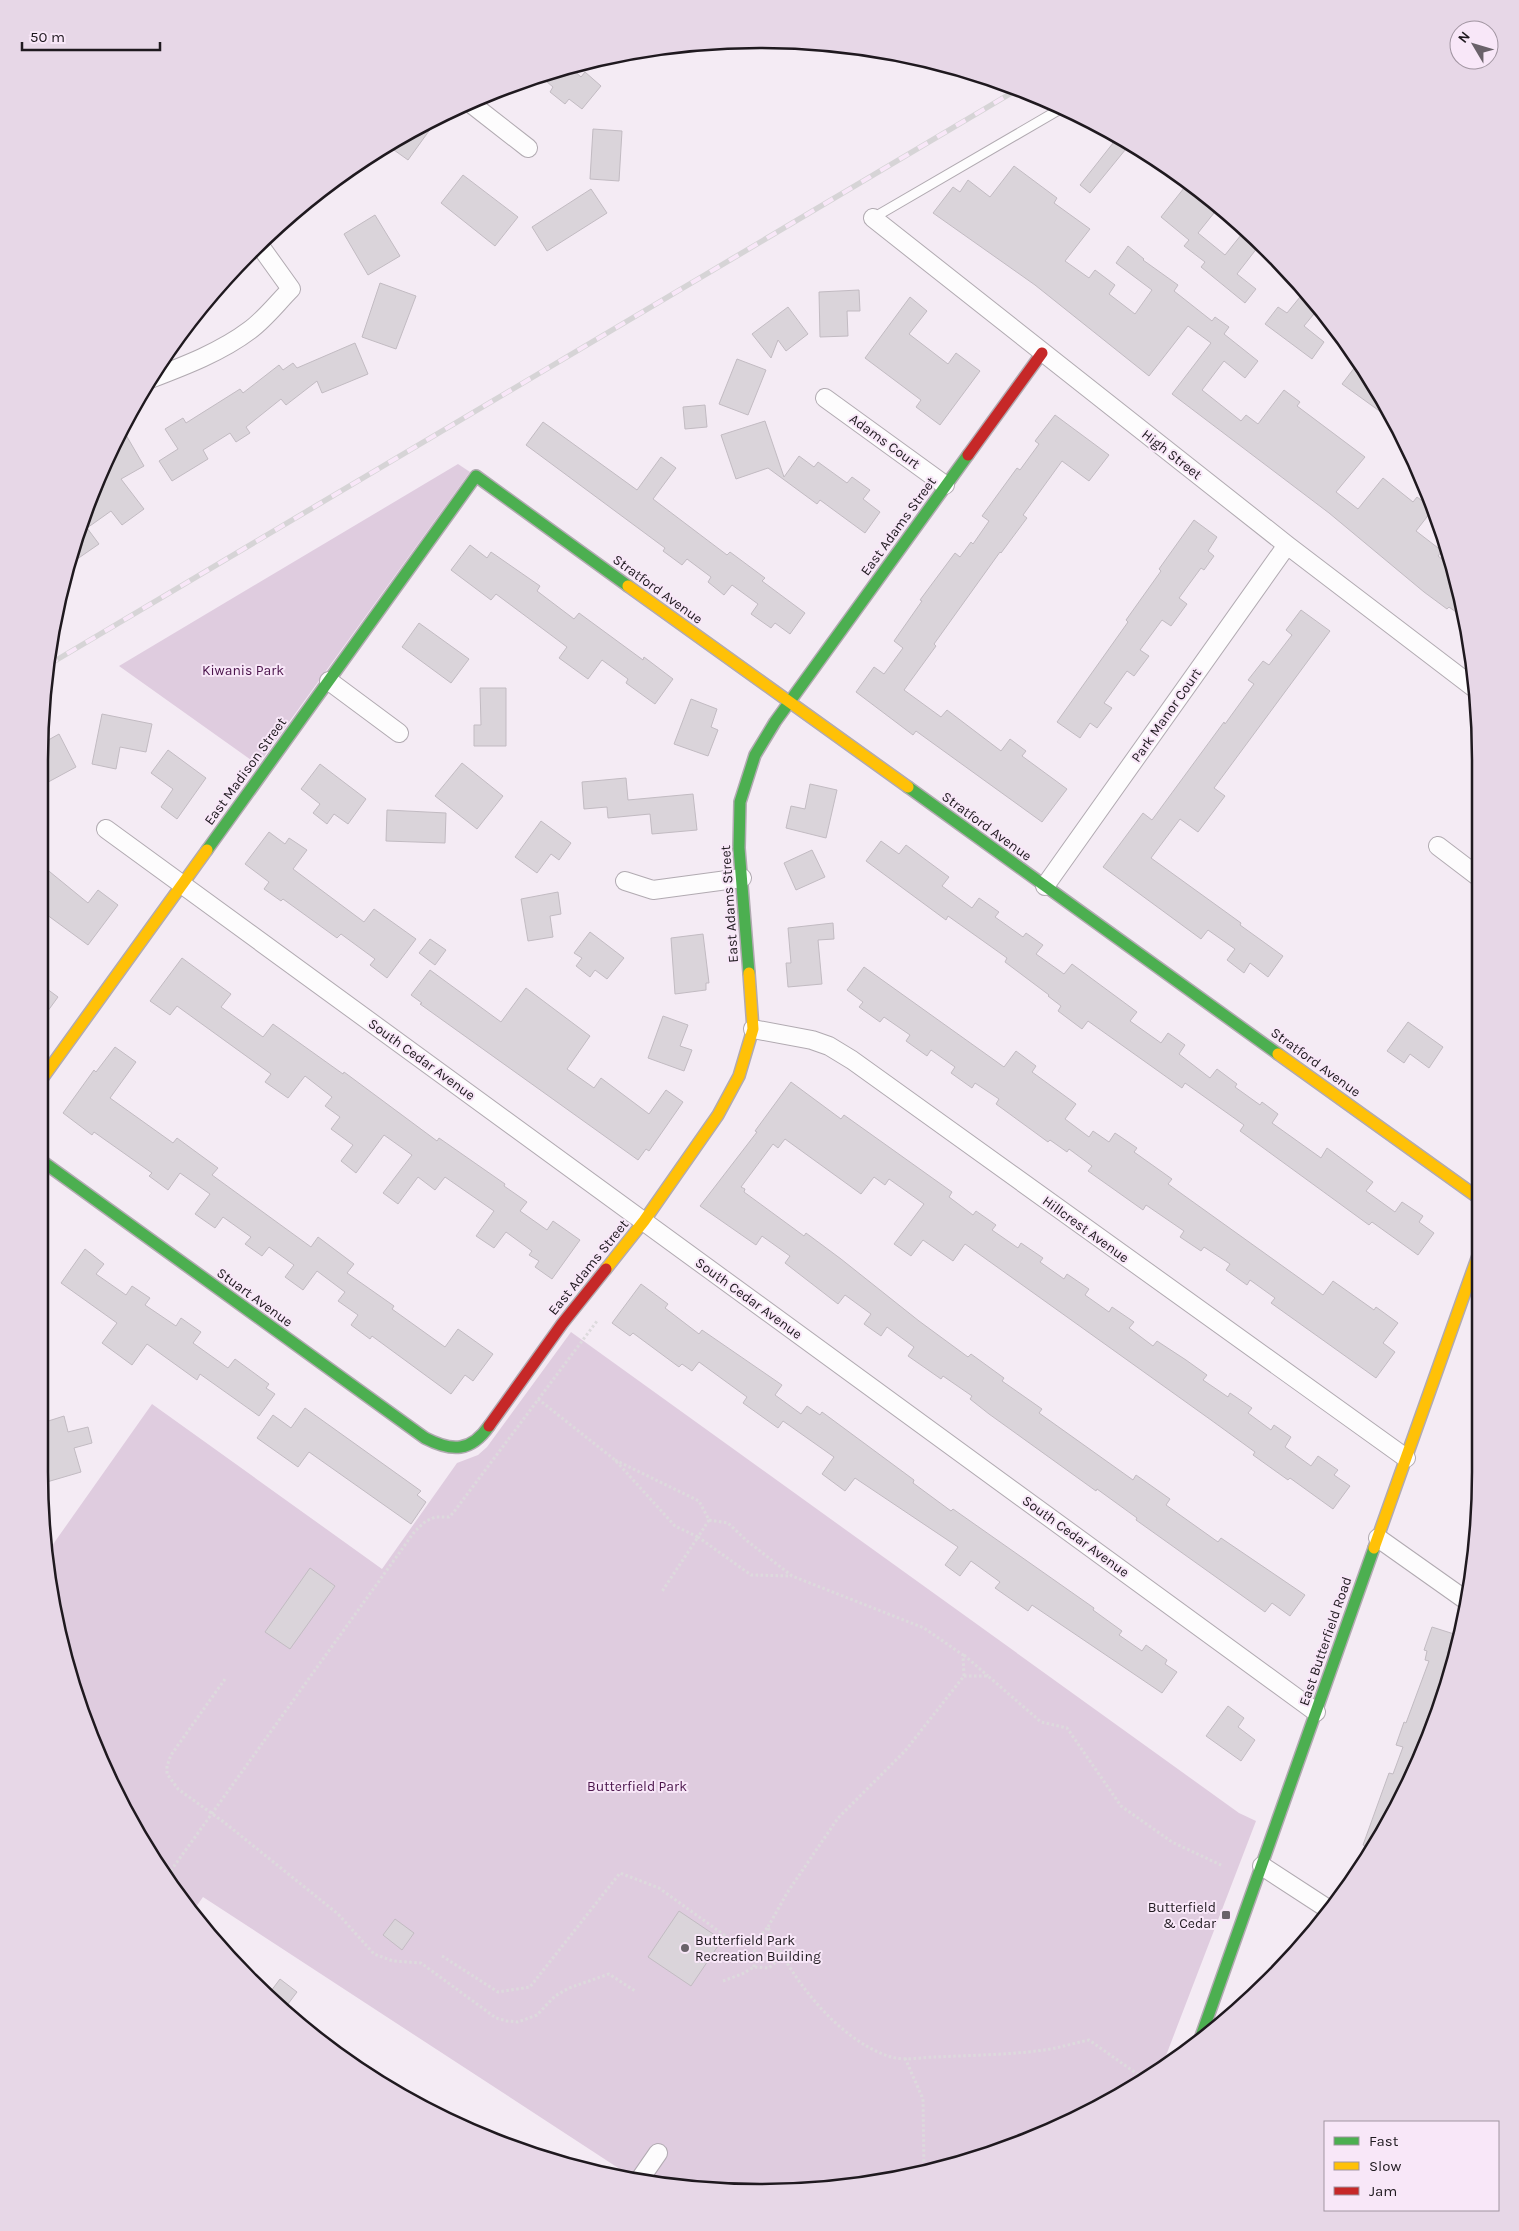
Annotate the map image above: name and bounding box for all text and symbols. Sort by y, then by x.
scale bar [22,20,160,52]
north arrow [1449,20,1499,70]
text: 50 m [30,28,65,46]
text: N [1454,28,1474,46]
street label: Adams Court [846,410,923,473]
street label: High Street [1138,426,1205,483]
street label: East Adams Street [857,474,940,579]
street label: Stratford Avenue [609,551,706,628]
park label: Kiwanis Park [202,662,284,679]
street label: Park Manor Court [1128,665,1205,766]
street label: East Madison Street [201,714,290,828]
street label: Stratford Avenue [938,788,1035,865]
street label: East Adams Street [717,845,742,963]
street label: South Cedar Avenue [365,1015,478,1104]
street label: Stratford Avenue [1267,1024,1364,1101]
street label: Hillcrest Avenue [1039,1192,1132,1267]
street label: East Adams Street [545,1216,632,1318]
street label: South Cedar Avenue [692,1254,805,1343]
street label: Stuart Avenue [213,1264,296,1331]
street label: South Cedar Avenue [1019,1492,1132,1581]
street label: East Butterfield Road [1295,1574,1356,1708]
park label: Butterfield Park [587,1778,687,1795]
place label: Butterfield & Cedar [1148,1899,1217,1932]
marker: Butterfield & Cedar [1220,1909,1232,1921]
place label: Butterfield Park Recreation Building [695,1932,821,1965]
marker: Butterfield Park Recreation Building [679,1942,691,1954]
legend [1324,2121,1499,2211]
text: Fast [1369,2132,1399,2150]
text: Slow [1369,2157,1401,2175]
text: Jam [1369,2182,1397,2200]

